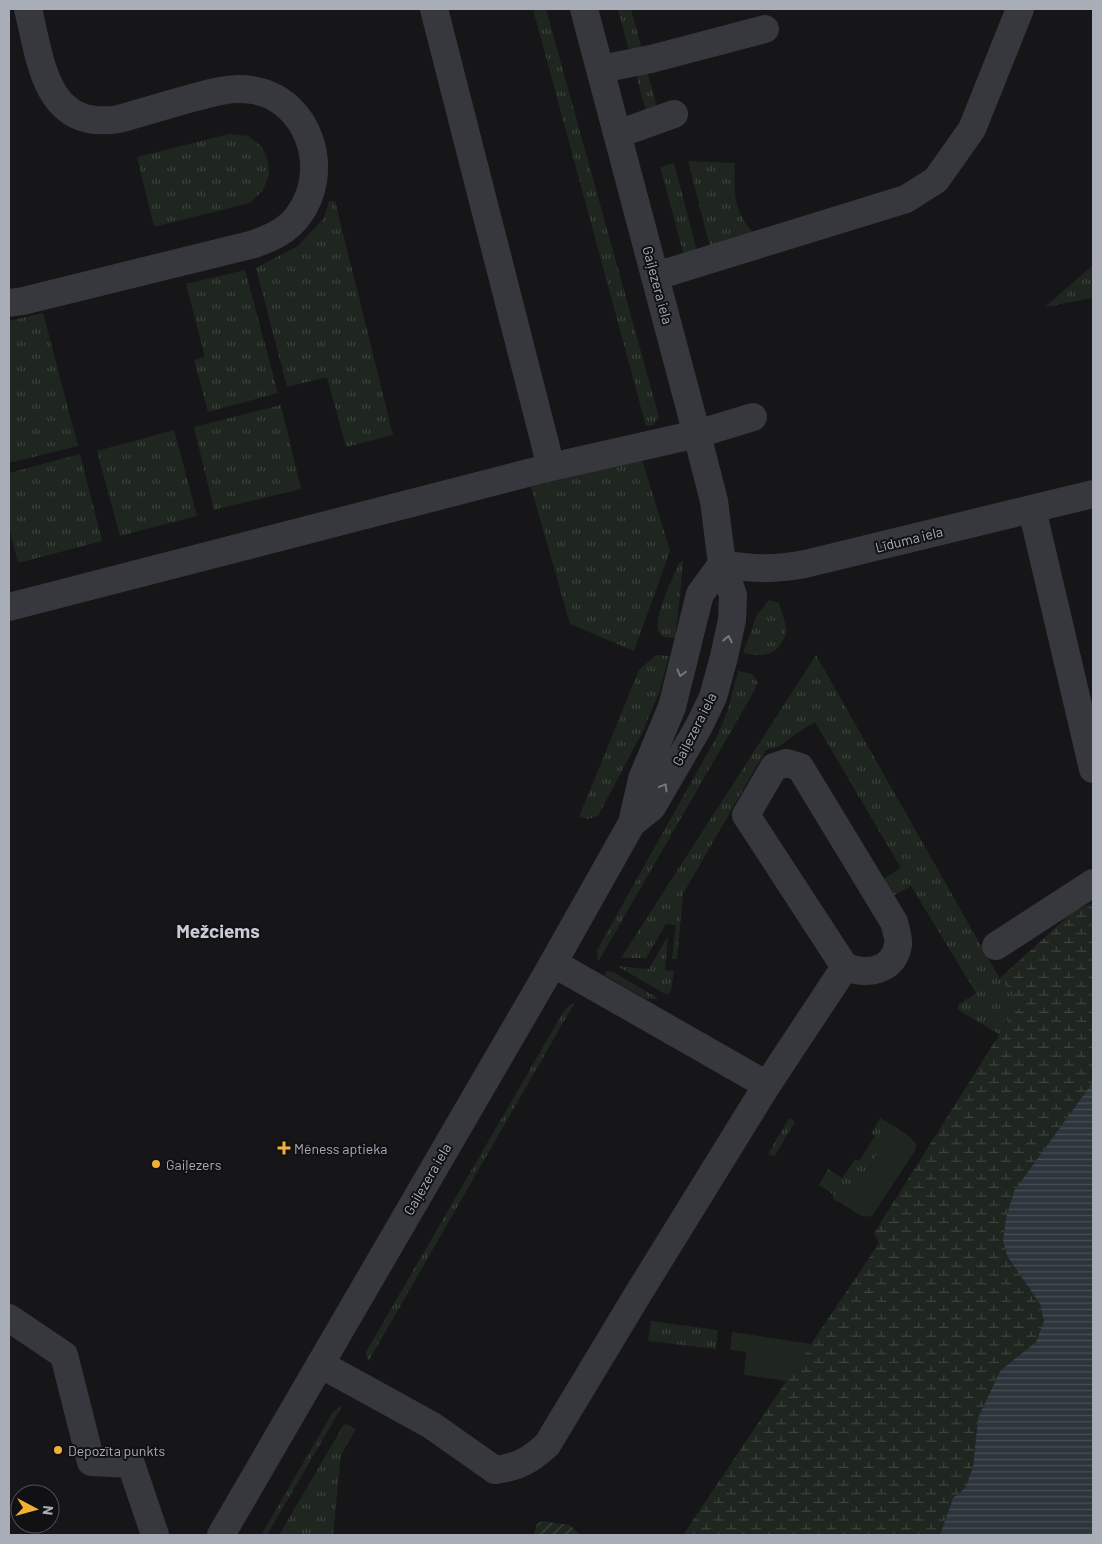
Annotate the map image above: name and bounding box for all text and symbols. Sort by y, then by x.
street label: Gaiļezera iela [639,244,677,326]
street label: Līduma iela [873,522,945,556]
one-way arrow [723,635,733,644]
one-way arrow [676,669,686,677]
street label: Gaiļezera iela [668,689,720,769]
one-way arrow [657,784,667,793]
district label: Mežciems [176,919,260,942]
place label: Mēness aptieka [294,1140,387,1157]
street label: Gaiļezera iela [400,1140,454,1218]
marker: Mēness aptieka [278,1142,290,1154]
place label: Gaiļezers [166,1156,222,1173]
marker: Gaiļezers [150,1158,162,1170]
place label: Depozīta punkts [68,1442,165,1459]
marker: Depozīta punkts [52,1444,64,1456]
north arrow [10,1484,60,1534]
text: N [39,1505,57,1516]

